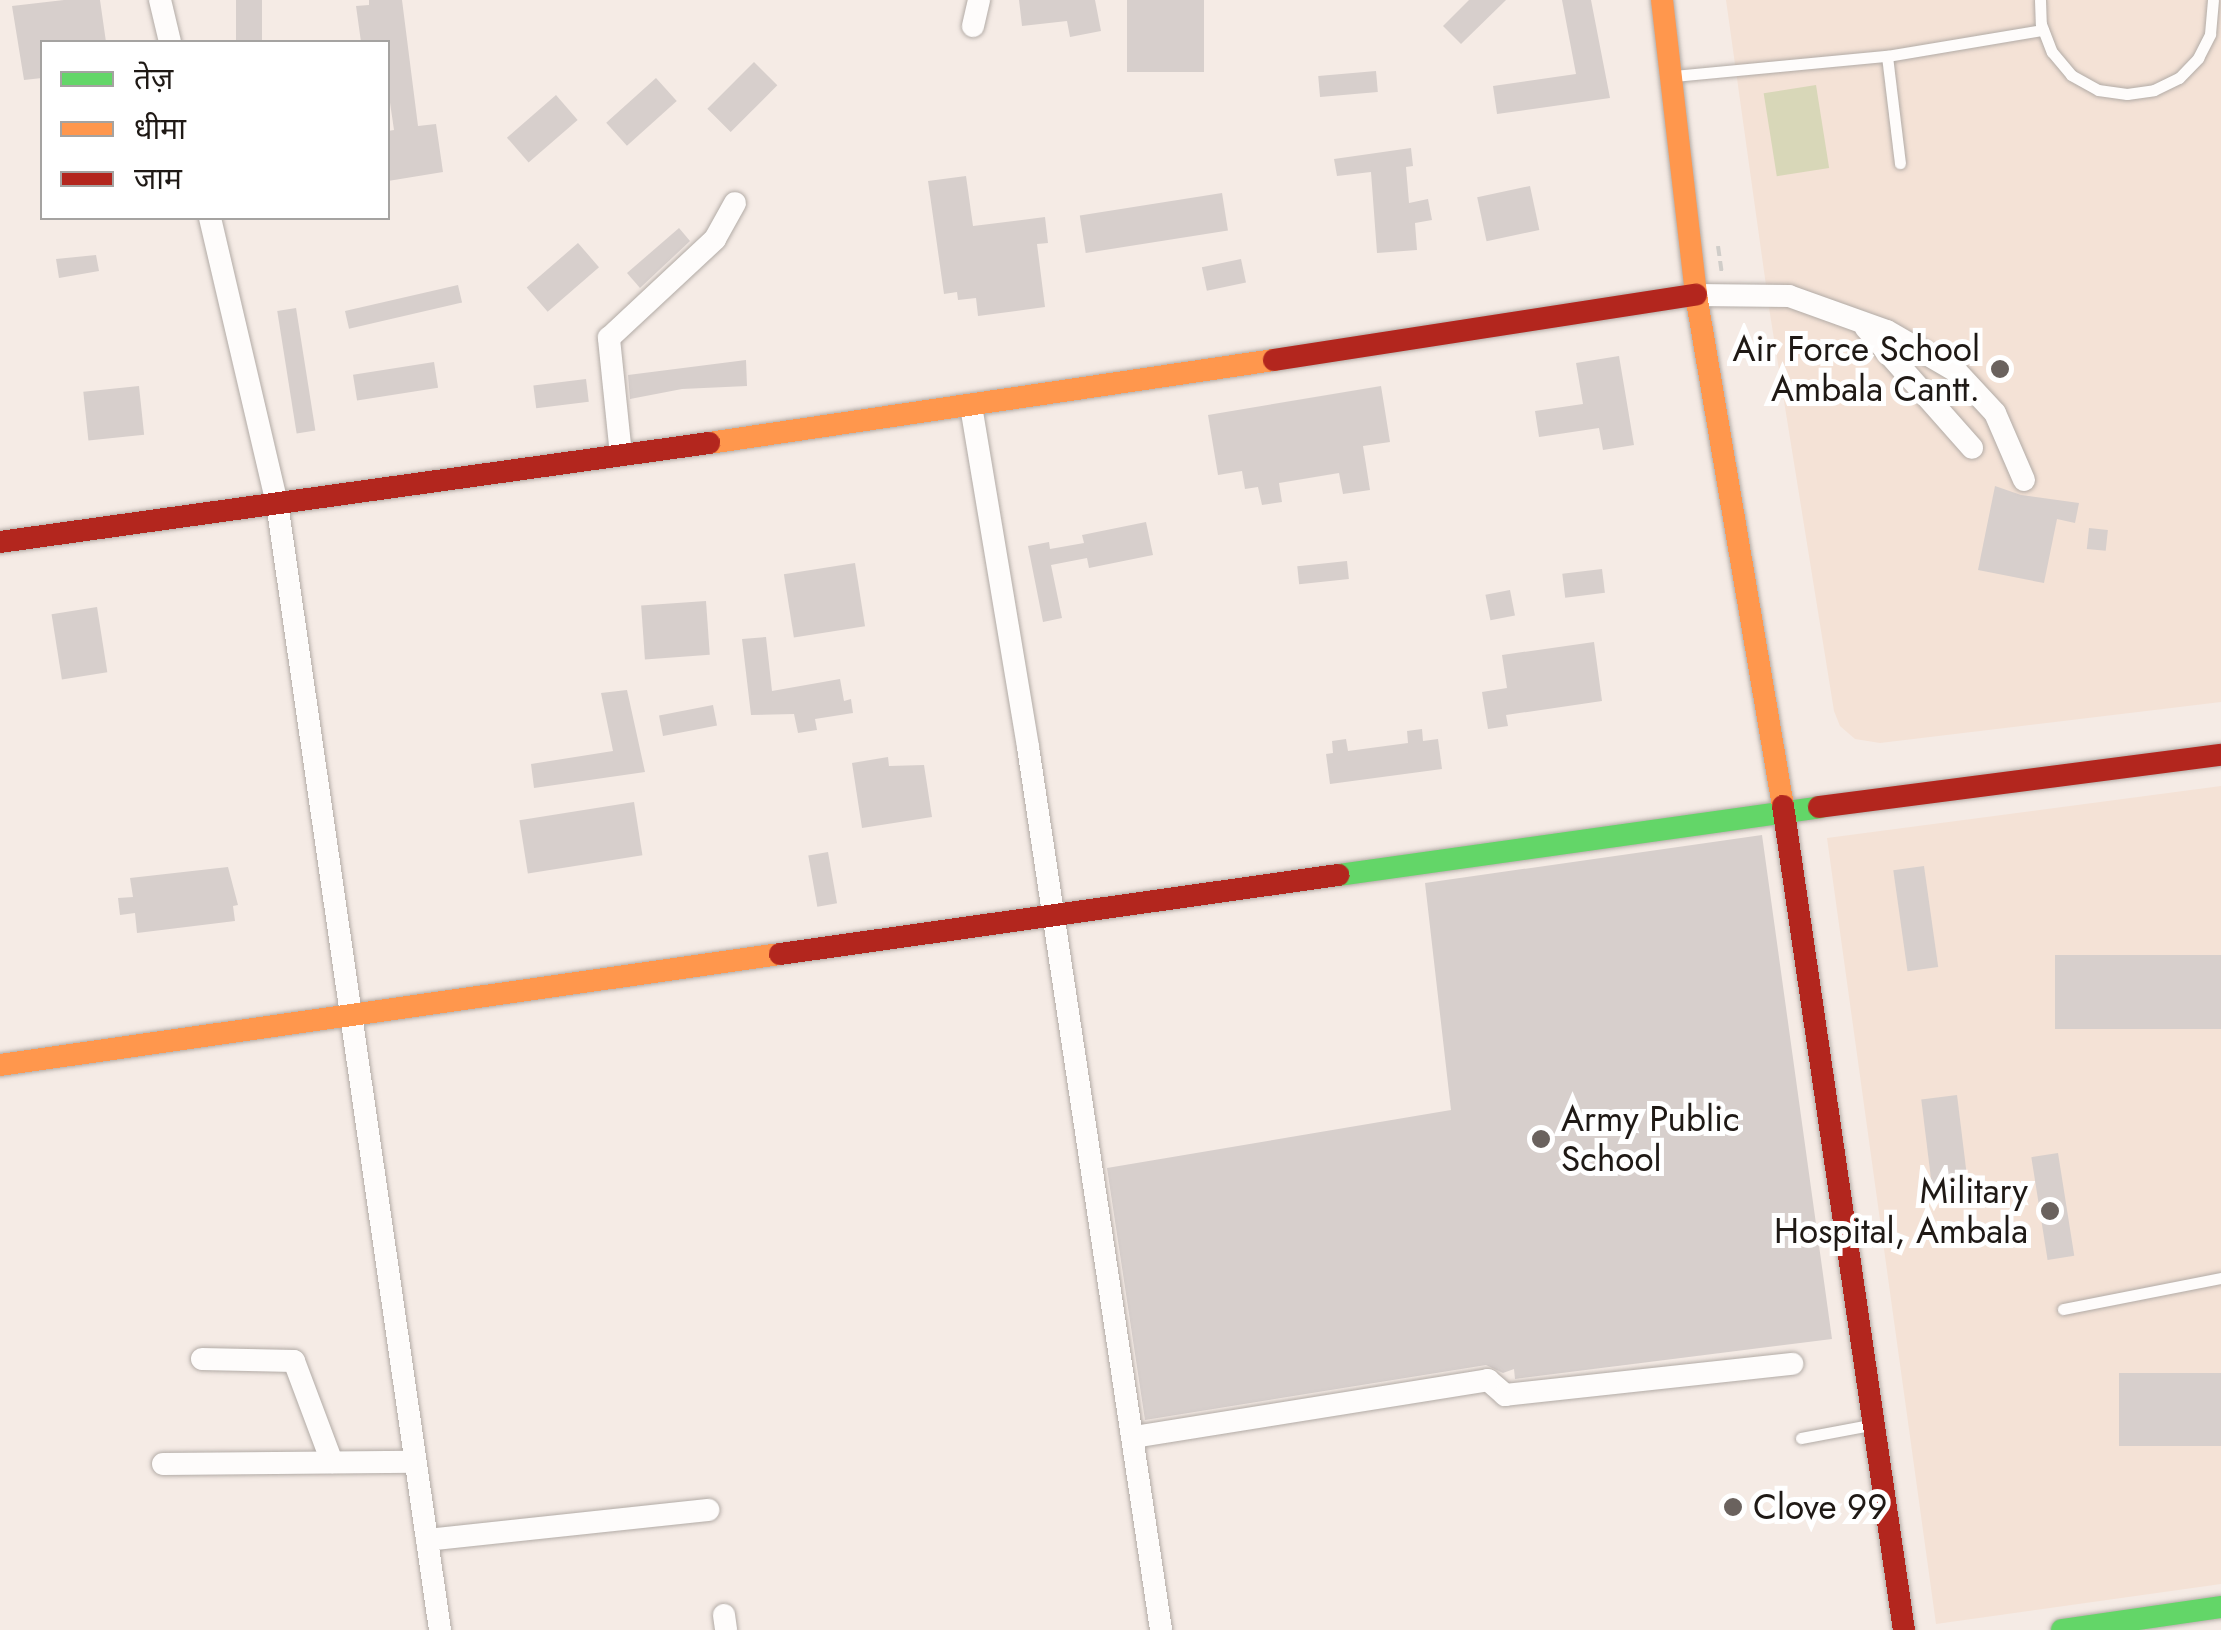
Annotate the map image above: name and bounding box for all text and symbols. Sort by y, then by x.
legend [40,40,390,220]
text: तेज़ [134,57,173,100]
text: धीमा [134,107,186,150]
text: जाम [134,157,182,200]
place label: Air Force School Ambala Cantt. [1732,328,1980,410]
marker: Air Force School Ambala Cantt. [1989,358,2011,380]
place label: Army Public School [1561,1098,1740,1180]
marker: Army Public School [1530,1128,1552,1150]
place label: Military Hospital, Ambala [1774,1170,2028,1252]
marker: Military Hospital, Ambala [2037,1198,2063,1224]
place label: Clove 99 [1753,1486,1887,1528]
marker: Clove 99 [1722,1496,1744,1518]

